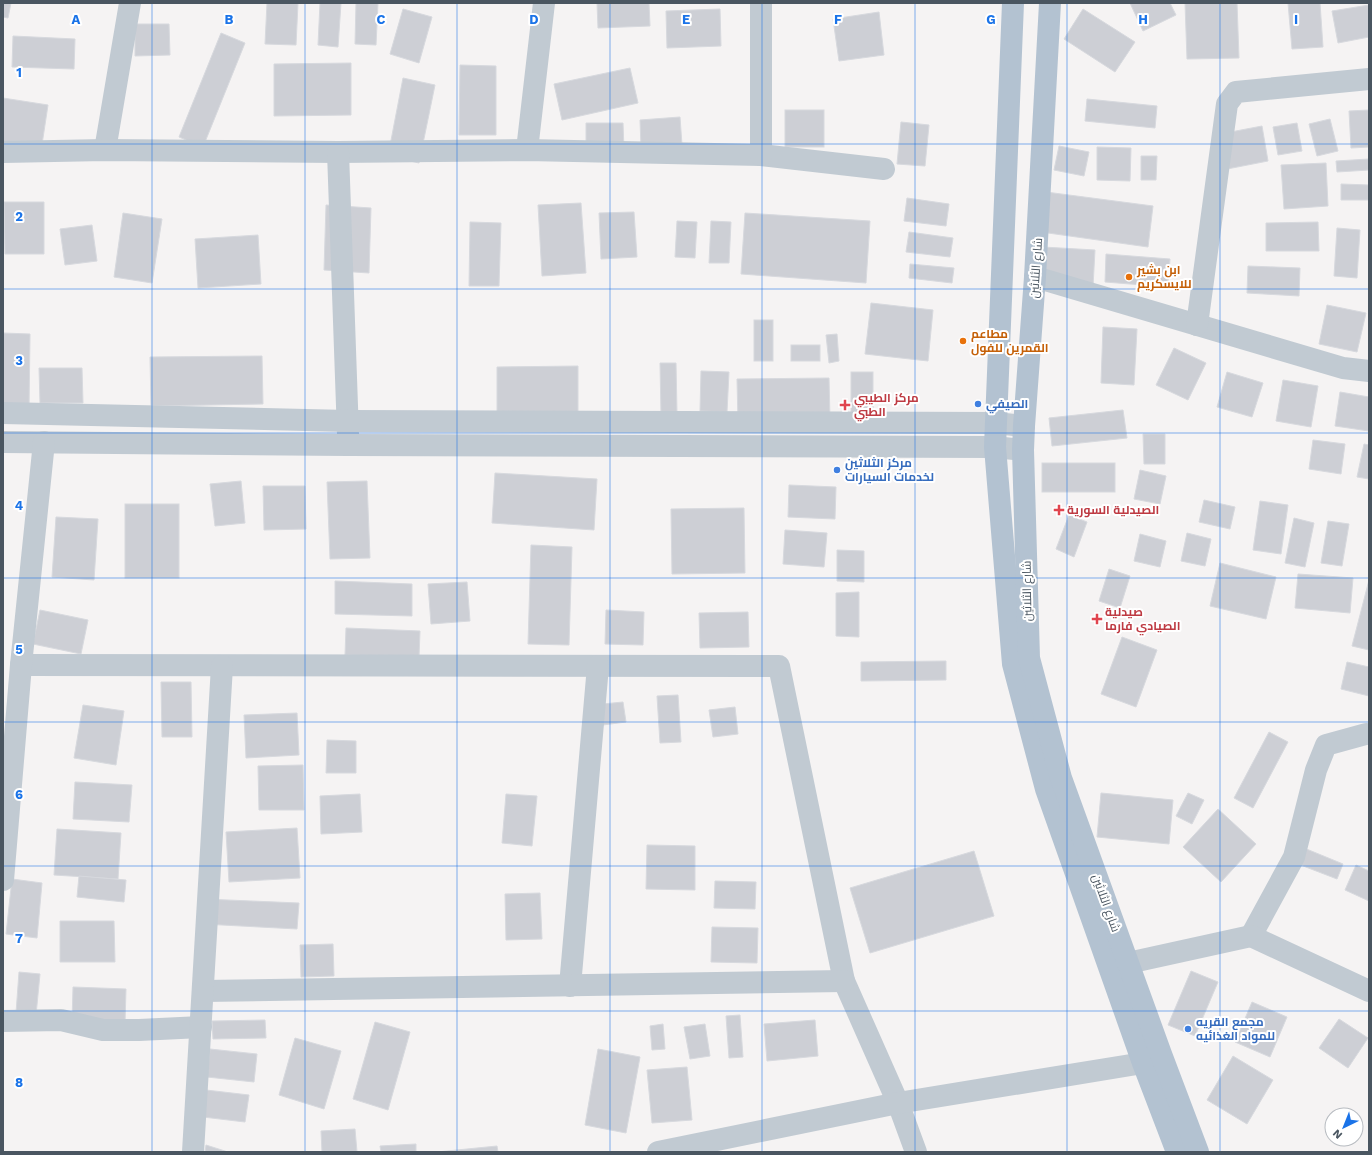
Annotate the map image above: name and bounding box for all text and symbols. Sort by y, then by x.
text: A [72,12,81,27]
text: B [225,12,234,27]
text: C [377,12,386,27]
text: D [529,12,539,27]
text: E [682,12,690,27]
text: F [834,12,842,27]
text: G [986,12,996,27]
text: H [1138,12,1148,27]
text: I [1294,12,1298,27]
text: 1 [16,65,22,80]
text: 2 [15,209,23,224]
street label: شارع الثلاثين [1027,237,1046,299]
place label: ابن بشير للايسكريم [1136,263,1191,292]
marker: ابن بشير للايسكريم [1124,272,1134,282]
place label: مطاعم القمرين للفول [971,327,1048,356]
marker: مطاعم القمرين للفول [958,336,968,346]
text: 3 [15,353,23,368]
place label: مركز الطيبي الطبي [854,391,919,422]
place label: الصيفي [986,397,1028,414]
marker: مركز الطيبي الطبي [839,399,851,411]
marker: الصيفي [973,399,983,409]
place label: مركز الثلاثين لخدمات السيارات [845,456,934,485]
marker: مركز الثلاثين لخدمات السيارات [832,465,842,475]
text: 4 [15,498,24,513]
place label: الصيدلية السورية [1067,503,1159,518]
marker: الصيدلية السورية [1054,505,1064,515]
street label: شارع الثلاثين [1019,561,1036,621]
place label: صيدلية الصيادي فارما [1105,605,1180,636]
marker: صيدلية الصيادي فارما [1092,614,1102,624]
text: 5 [15,642,23,657]
text: 6 [15,787,23,802]
street label: شارع الثلاثين [1088,872,1123,934]
text: 7 [15,931,23,946]
place label: مجمع القريه للمواد الغذائيه [1196,1015,1275,1044]
marker: مجمع القريه للمواد الغذائيه [1183,1024,1193,1034]
text: 8 [15,1075,23,1090]
north arrow [1324,1107,1364,1147]
text: N [1330,1126,1345,1141]

